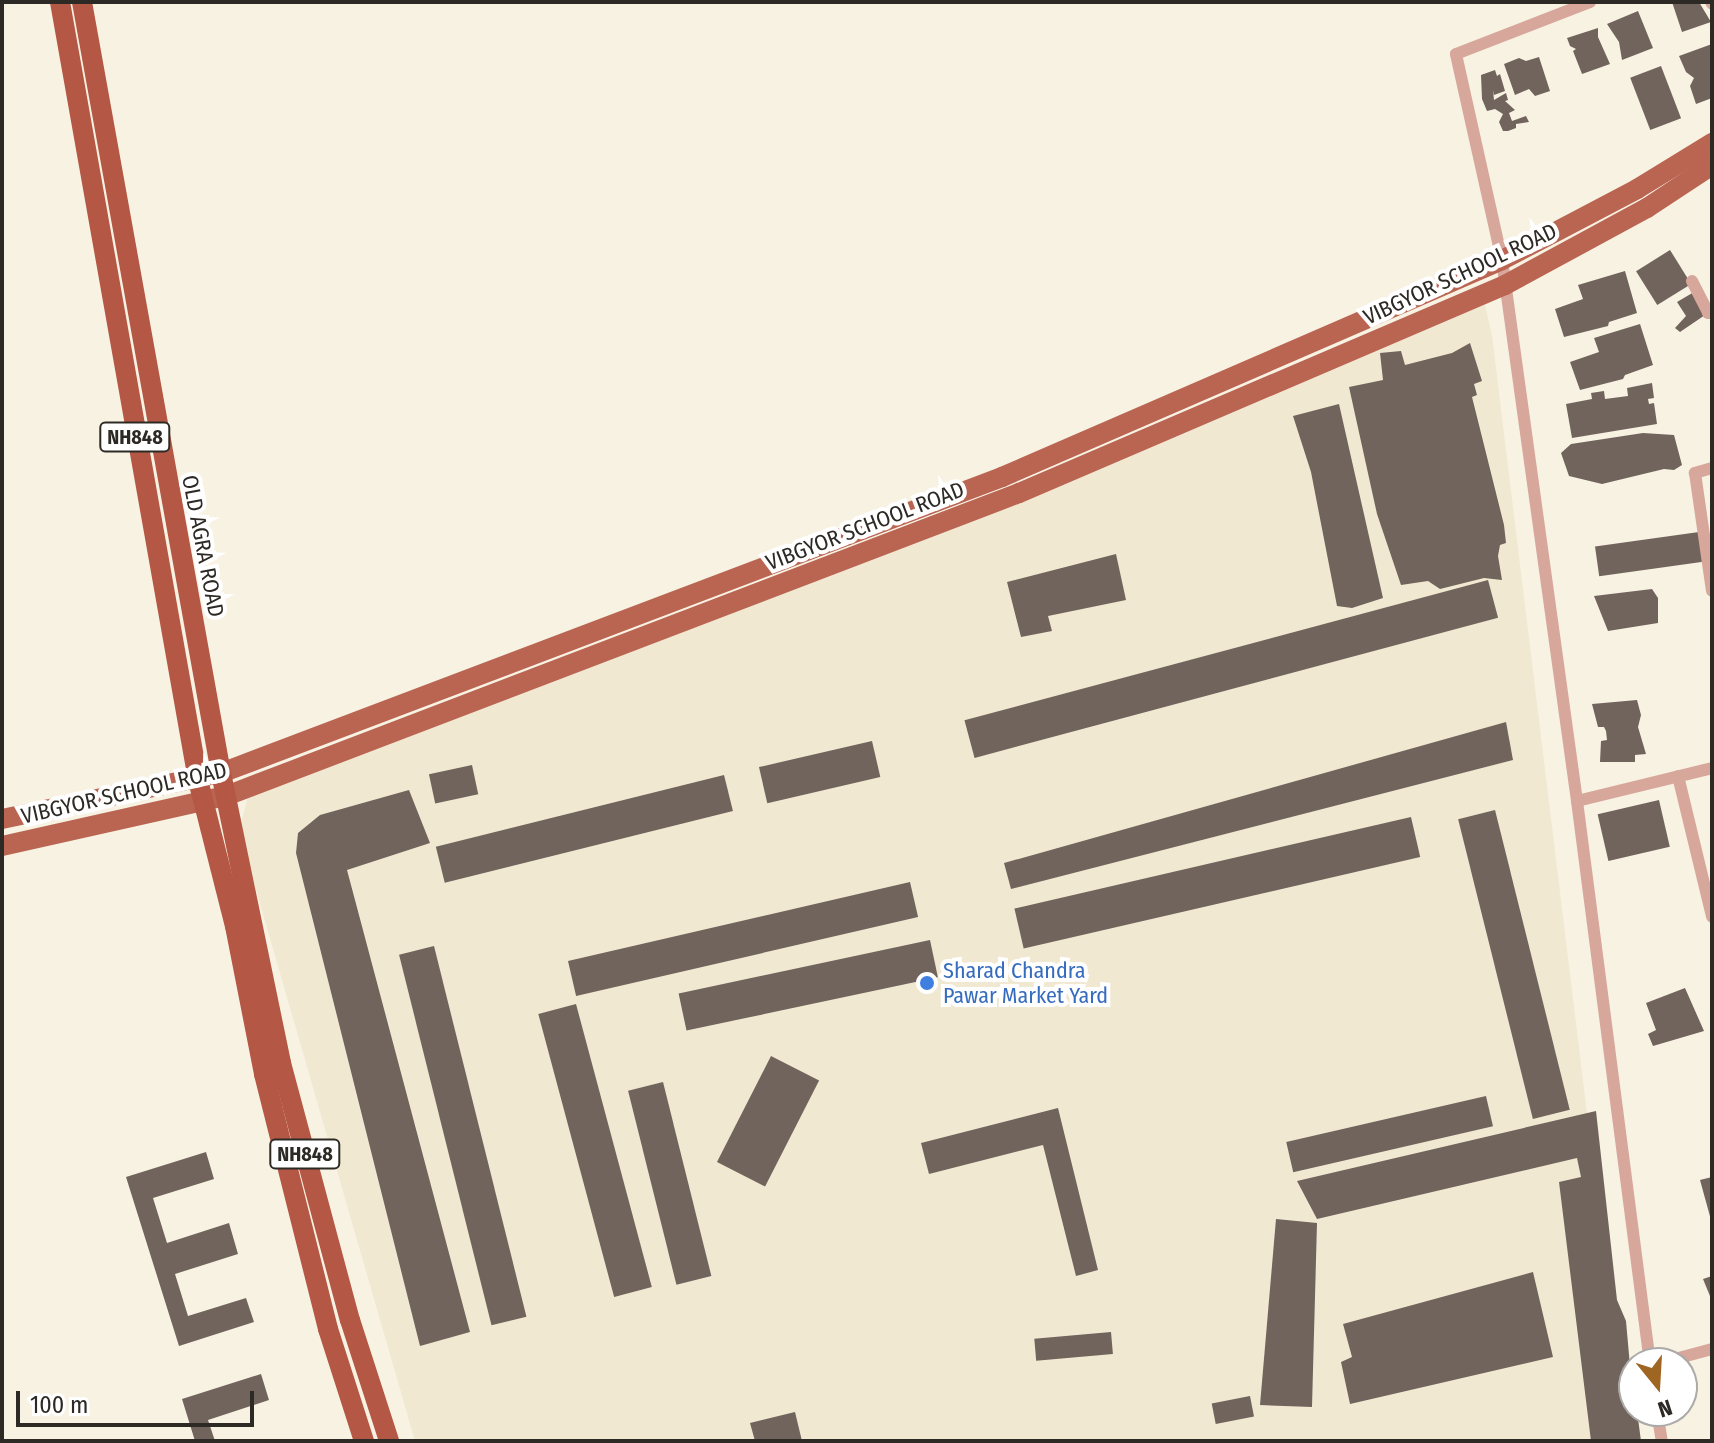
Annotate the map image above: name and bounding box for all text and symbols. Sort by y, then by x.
street label: VIBGYOR SCHOOL ROAD [1359,218,1561,330]
road number: NH848 [99,421,171,453]
street label: OLD AGRA ROAD [176,473,230,619]
street label: VIBGYOR SCHOOL ROAD [762,476,968,576]
street label: VIBGYOR SCHOOL ROAD [19,757,229,829]
place label: Sharad Chandra Pawar Market Yard [943,957,1108,1008]
marker: Sharad Chandra Pawar Market Yard [918,974,936,992]
road number: NH848 [269,1138,341,1170]
north arrow [1618,1347,1698,1427]
scale bar [20,1375,258,1425]
text: 100 m [30,1391,88,1419]
text: N [1655,1394,1675,1423]

